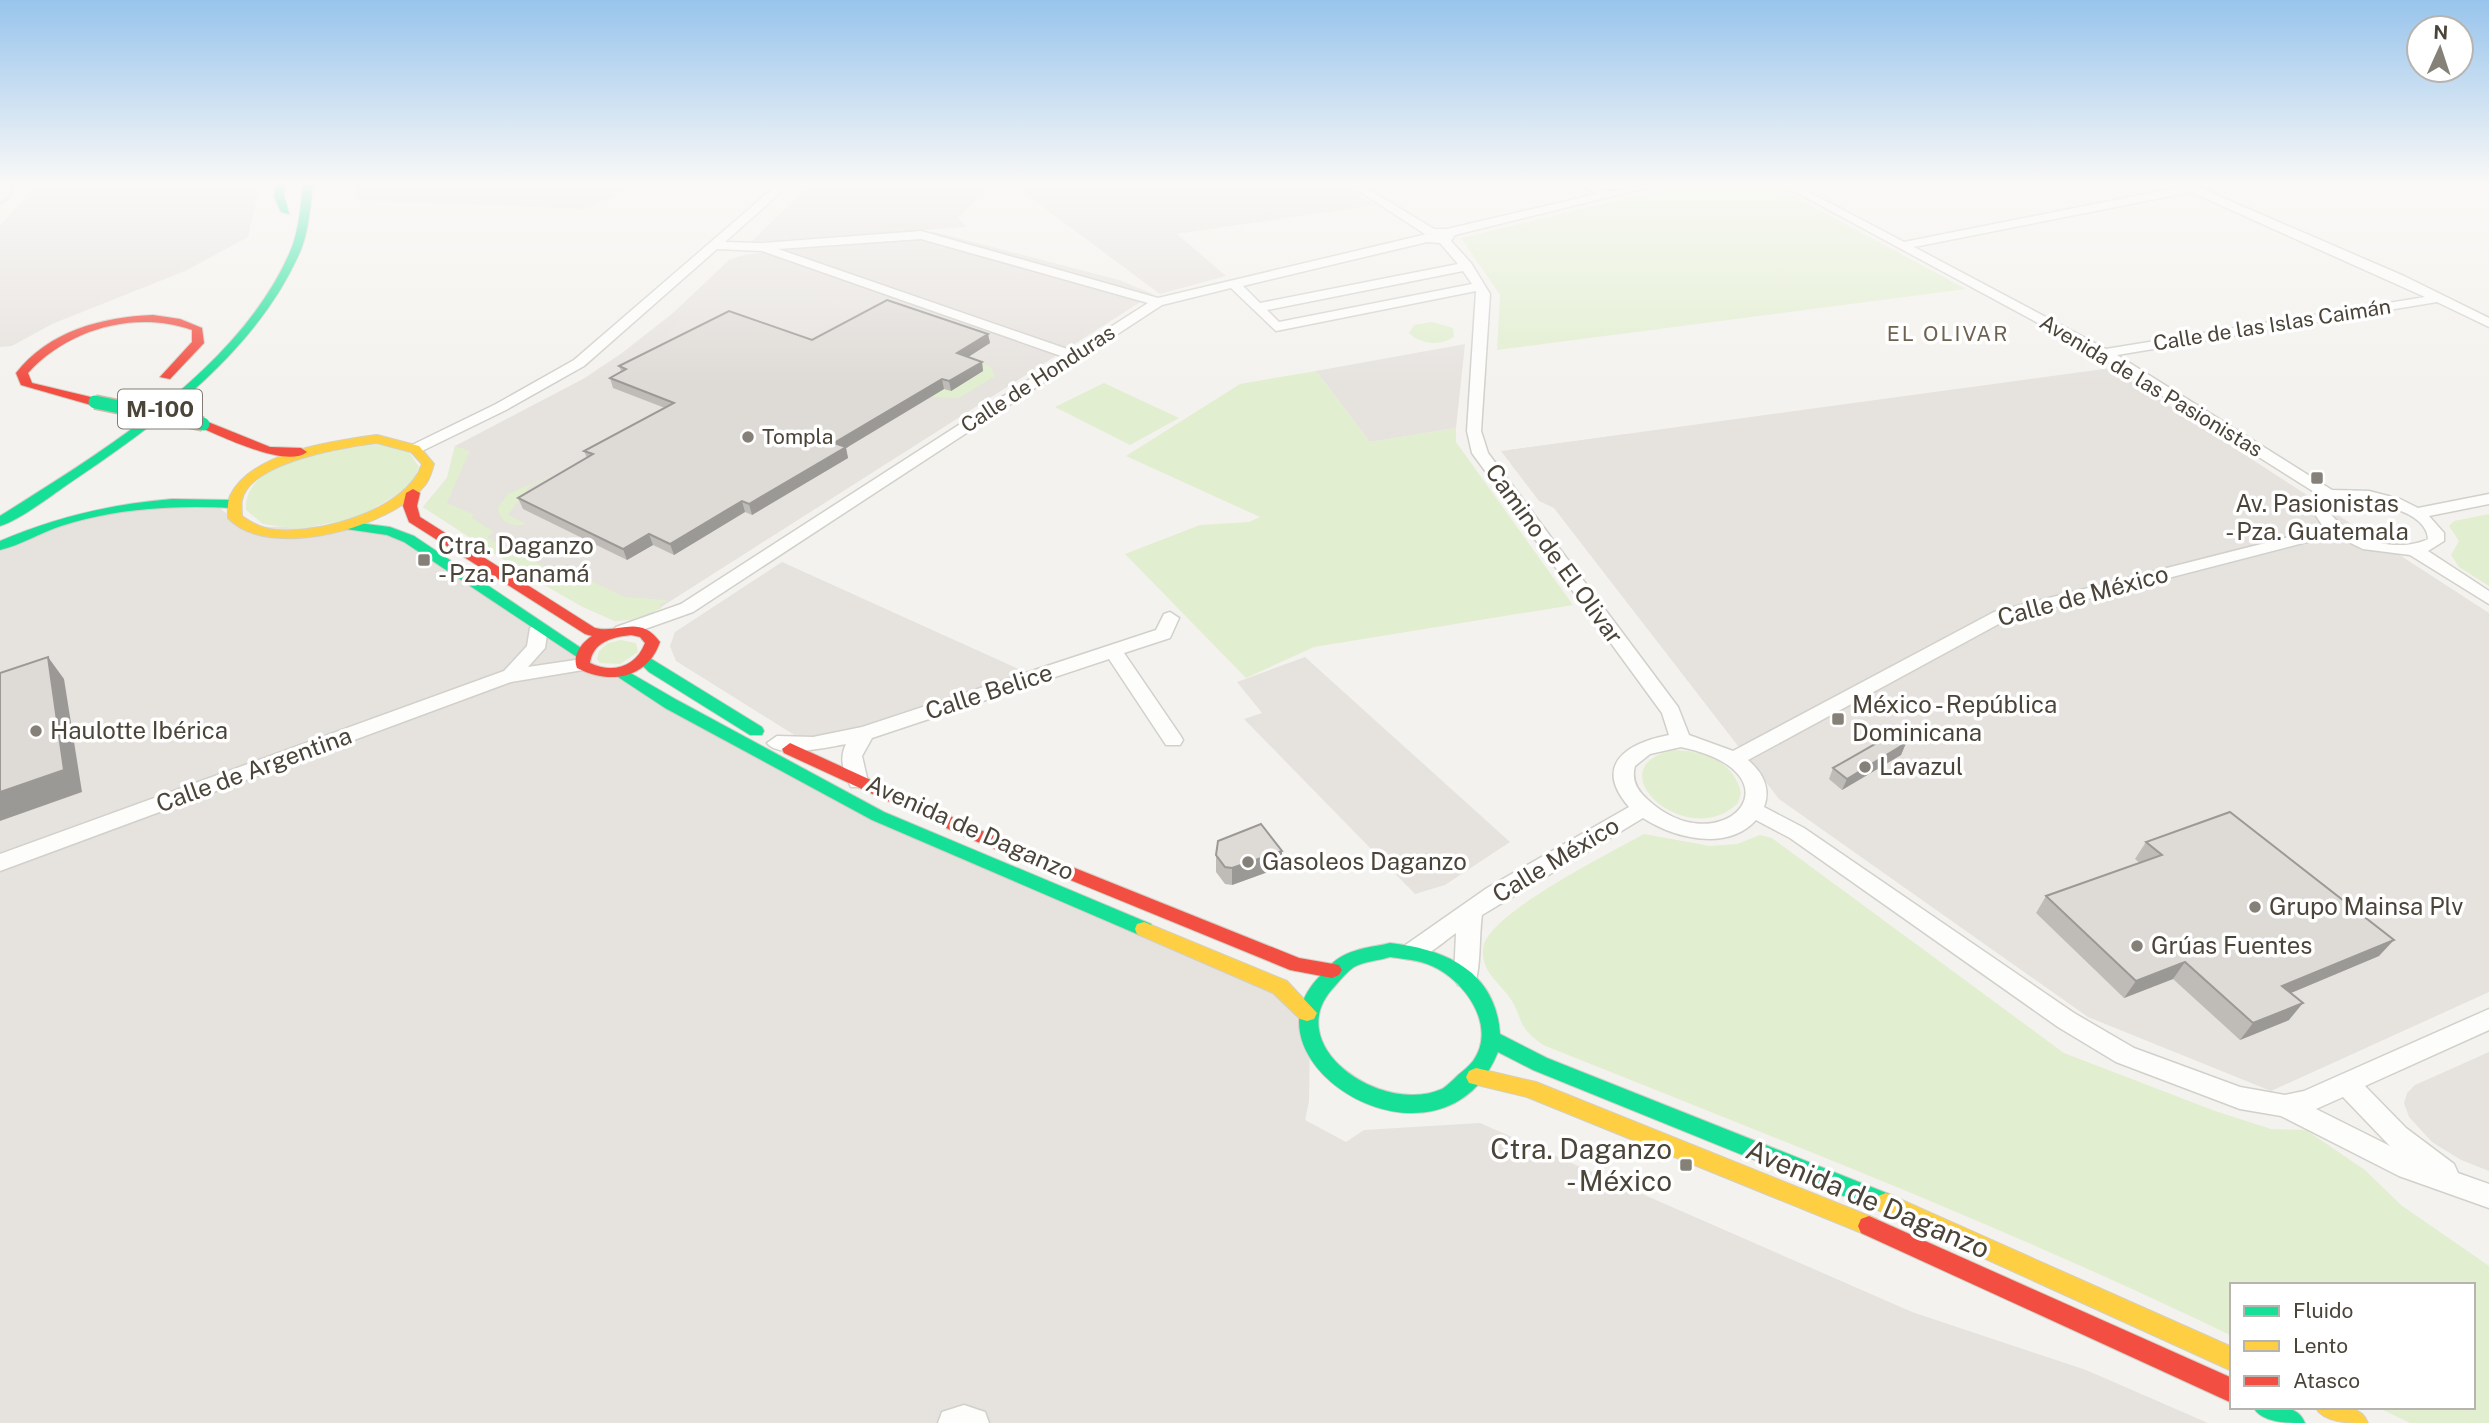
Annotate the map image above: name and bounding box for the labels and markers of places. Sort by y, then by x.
place label: Tompla [762,424,833,449]
marker: Tompla [740,429,756,445]
marker: Av. Pasionistas - Pza. Guatemala [2309,470,2325,486]
place label: Av. Pasionistas - Pza. Guatemala [2225,489,2409,545]
place label: Ctra. Daganzo - Pza. Panamá [438,531,594,587]
marker: Ctra. Daganzo - Pza. Panamá [416,552,432,568]
place label: México - República Dominicana [1852,690,2057,746]
marker: México - República Dominicana [1830,711,1846,727]
place label: Haulotte Ibérica [50,716,228,744]
marker: Haulotte Ibérica [28,723,44,739]
place label: Lavazul [1879,752,1963,780]
marker: Lavazul [1857,759,1873,775]
place label: Gasoleos Daganzo [1262,847,1467,875]
marker: Gasoleos Daganzo [1240,854,1256,870]
place label: Grupo Mainsa Plv [2269,892,2463,920]
marker: Grupo Mainsa Plv [2247,899,2263,915]
place label: Grúas Fuentes [2151,931,2313,959]
marker: Grúas Fuentes [2129,938,2145,954]
place label: Ctra. Daganzo - México [1490,1132,1672,1197]
marker: Ctra. Daganzo - México [1678,1157,1694,1173]

